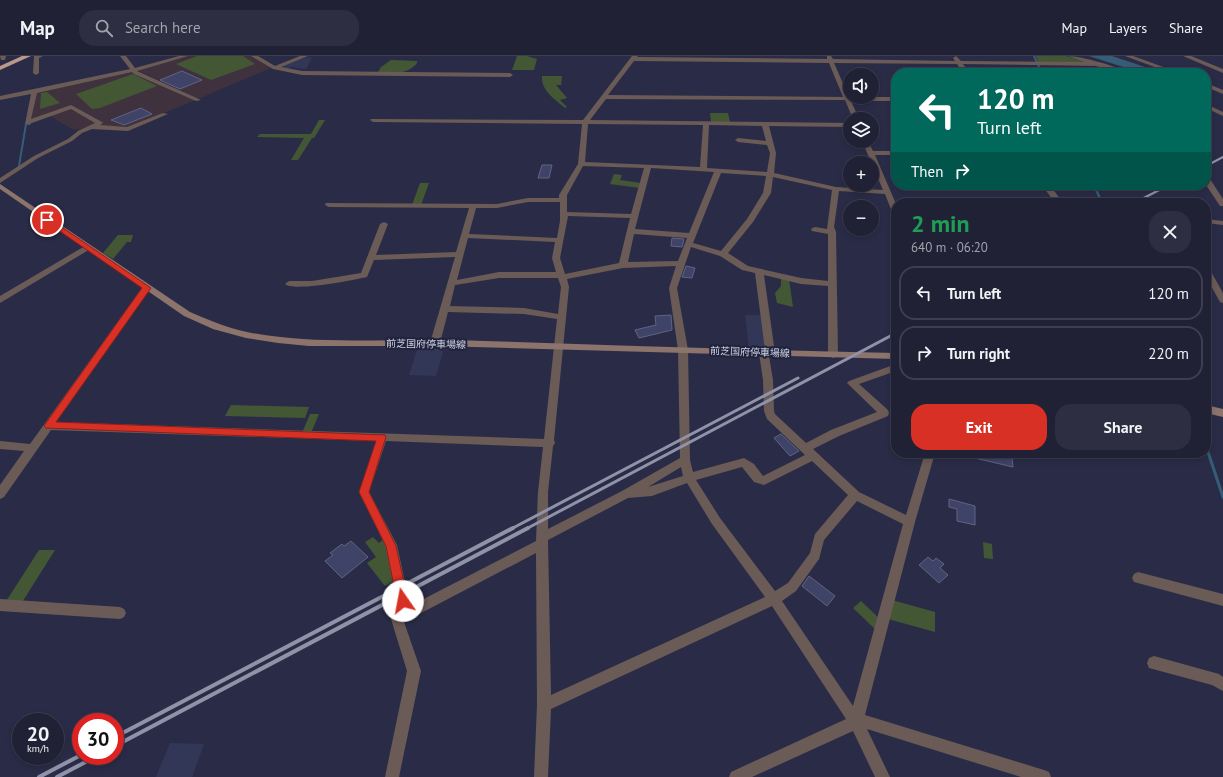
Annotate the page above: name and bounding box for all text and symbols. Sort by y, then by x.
search box [79,10,359,46]
text: Map [20,16,55,40]
icon: search [93,17,115,39]
text: Search here [125,18,201,37]
text: Map [1061,19,1087,37]
text: Layers [1109,19,1147,37]
text: Share [1169,19,1203,37]
map controls [843,68,879,236]
button: sound [843,68,879,104]
text: 120 m [977,80,1054,117]
icon: left [911,84,963,136]
button: layers [843,112,879,148]
text: Turn left [977,116,1042,139]
button: + [843,156,879,192]
icon: right [951,160,973,182]
text: Then [911,162,943,181]
button: − [843,200,879,236]
pin [30,203,64,237]
text: 2 min [911,208,970,239]
icon: arrive [36,209,58,231]
button: close [1149,211,1191,253]
text: 640 m · 06:20 [911,239,988,256]
icon: left [913,282,935,304]
text: Turn left [947,284,1001,303]
text: 120 m [1148,284,1189,303]
street label: 前芝国府停車場線 [386,337,466,351]
icon: right [913,342,935,364]
street label: 前芝国府停車場線 [710,344,790,360]
text: Turn right [947,344,1010,363]
text: 220 m [1148,344,1189,363]
button: Exit [911,404,1047,450]
button: Share [1055,404,1191,450]
position arrow [382,580,424,622]
speed limit sign: 30 [72,713,124,765]
text: 20 [27,721,49,747]
text: km/h [27,742,49,755]

